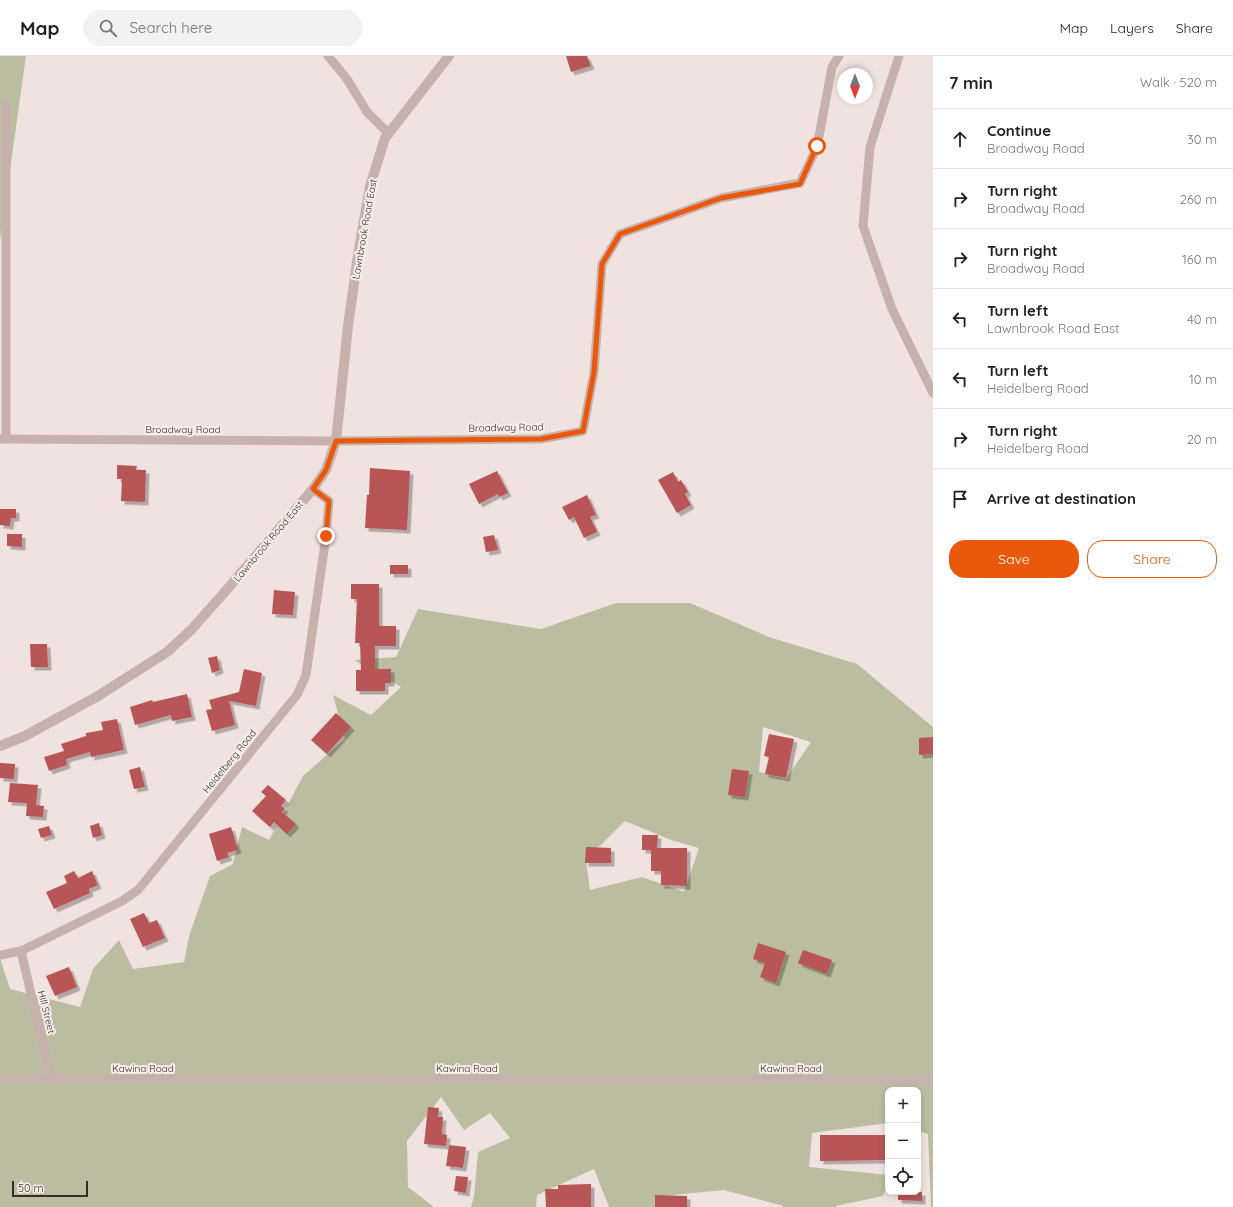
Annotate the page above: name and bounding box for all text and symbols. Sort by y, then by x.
search box [83,10,363,46]
text: Map [20,16,59,40]
icon: search [97,17,119,39]
text: Search here [129,18,212,37]
text: Map [1059,19,1088,37]
text: Layers [1110,19,1154,37]
text: Share [1176,19,1213,37]
north arrow [837,68,873,104]
text: 7 min [949,72,993,93]
text: Walk · 520 m [1140,74,1217,90]
text: Continue [987,121,1051,140]
icon: ahead [949,128,971,150]
text: 30 m [1187,131,1217,147]
route start [808,137,826,155]
text: Broadway Road [987,140,1085,156]
street label: Lawnbrook Road East [349,177,380,280]
text: Turn right [987,181,1058,200]
icon: right [949,188,971,210]
text: 260 m [1180,191,1217,207]
text: Broadway Road [987,200,1085,216]
text: Turn right [987,241,1058,260]
icon: right [949,248,971,270]
text: 160 m [1182,251,1217,267]
text: Broadway Road [987,260,1085,276]
text: Turn left [987,301,1049,320]
icon: left [949,308,971,330]
text: 40 m [1187,311,1217,327]
text: Lawnbrook Road East [987,320,1119,336]
text: Turn left [987,361,1049,380]
icon: left [949,368,971,390]
text: 10 m [1189,371,1217,387]
text: Heidelberg Road [987,380,1089,396]
street label: Broadway Road [468,420,544,435]
text: Turn right [987,421,1058,440]
street label: Broadway Road [145,423,221,436]
icon: right [949,428,971,450]
text: 20 m [1187,431,1217,447]
text: Heidelberg Road [987,440,1089,456]
icon: arrive [949,488,971,510]
text: Arrive at destination [987,489,1136,508]
street label: Lawnbrook Road East [231,498,306,585]
route end [317,527,335,545]
button: Save [949,540,1079,578]
button: Share [1087,540,1217,578]
street label: Heidelberg Road [200,727,259,796]
street label: Hill Street [35,989,58,1036]
street label: Kawina Road [112,1062,174,1075]
street label: Kawina Road [436,1062,498,1075]
street label: Kawina Road [760,1062,822,1075]
map controls [885,1087,921,1195]
button: + [885,1087,921,1123]
button: − [885,1123,921,1159]
button: locate [885,1159,921,1195]
scale bar [12,1179,88,1198]
text: 50 m [18,1181,44,1195]

